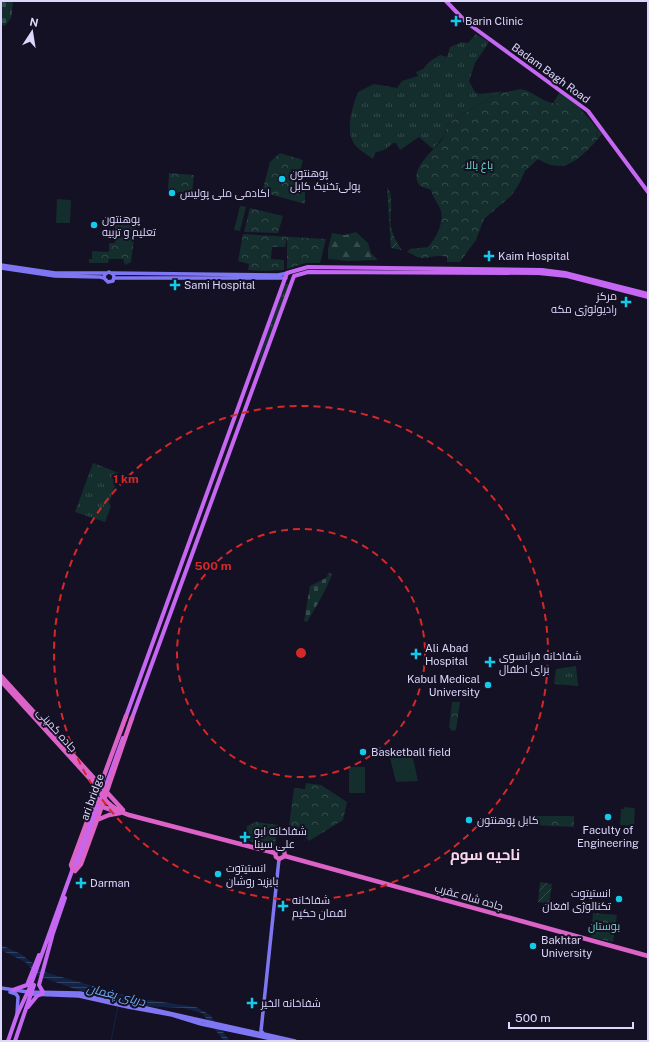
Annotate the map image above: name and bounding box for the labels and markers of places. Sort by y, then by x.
marker: Barin Clinic [450,15,462,27]
place label: Barin Clinic [465,15,523,27]
place label: پوهنتون پولی‌تخنیک کابل [290,167,361,193]
marker: پوهنتون پولی‌تخنیک کابل [277,174,287,184]
place label: اکادمی ملی پولیس [180,187,270,200]
marker: اکادمی ملی پولیس [167,188,177,198]
place label: پوهنتون تعلیم و تربیه [102,213,156,240]
marker: پوهنتون تعلیم و تربیه [89,220,99,230]
marker: Kaim Hospital [483,250,495,262]
place label: Kaim Hospital [498,250,570,262]
marker: Sami Hospital [169,279,181,291]
place label: Sami Hospital [184,279,255,291]
place label: مرکز رادیولوژی مکه [551,290,617,316]
marker: مرکز رادیولوژی مکه [620,296,632,308]
place label: Ali Abad Hospital [425,642,468,667]
centre of rings [294,646,308,660]
marker: Ali Abad Hospital [410,648,422,660]
place label: شفاخانه فرانسوی برای اطفال [499,650,581,676]
marker: شفاخانه فرانسوی برای اطفال [484,656,496,668]
place label: Kabul Medical University [407,673,480,698]
marker: Kabul Medical University [483,680,493,690]
place label: Basketball field [371,746,451,758]
marker: Basketball field [358,747,368,757]
marker: Faculty of Engineering [603,812,613,822]
place label: کابل پوهنتون [477,814,539,827]
marker: کابل پوهنتون [464,815,474,825]
place label: Faculty of Engineering [577,824,639,849]
place label: شفاخانه ابو علی سینا [254,825,307,851]
marker: شفاخانه ابو علی سینا [239,831,251,843]
place label: انستیتوت بایزید روشان [226,862,279,888]
marker: انستیتوت بایزید روشان [213,869,223,879]
marker: Darman [75,877,87,889]
place label: Darman [90,877,130,889]
place label: انستیتوت تکنالوژی افغان [542,887,611,913]
place label: شفاخانه لقمان حکیم [292,894,347,921]
marker: انستیتوت تکنالوژی افغان [614,894,624,904]
marker: شفاخانه لقمان حکیم [277,900,289,912]
place label: Bakhtar University [541,934,592,959]
marker: Bakhtar University [528,941,538,951]
marker: شفاخانه الخیر [246,997,258,1009]
place label: شفاخانه الخیر [260,997,321,1010]

